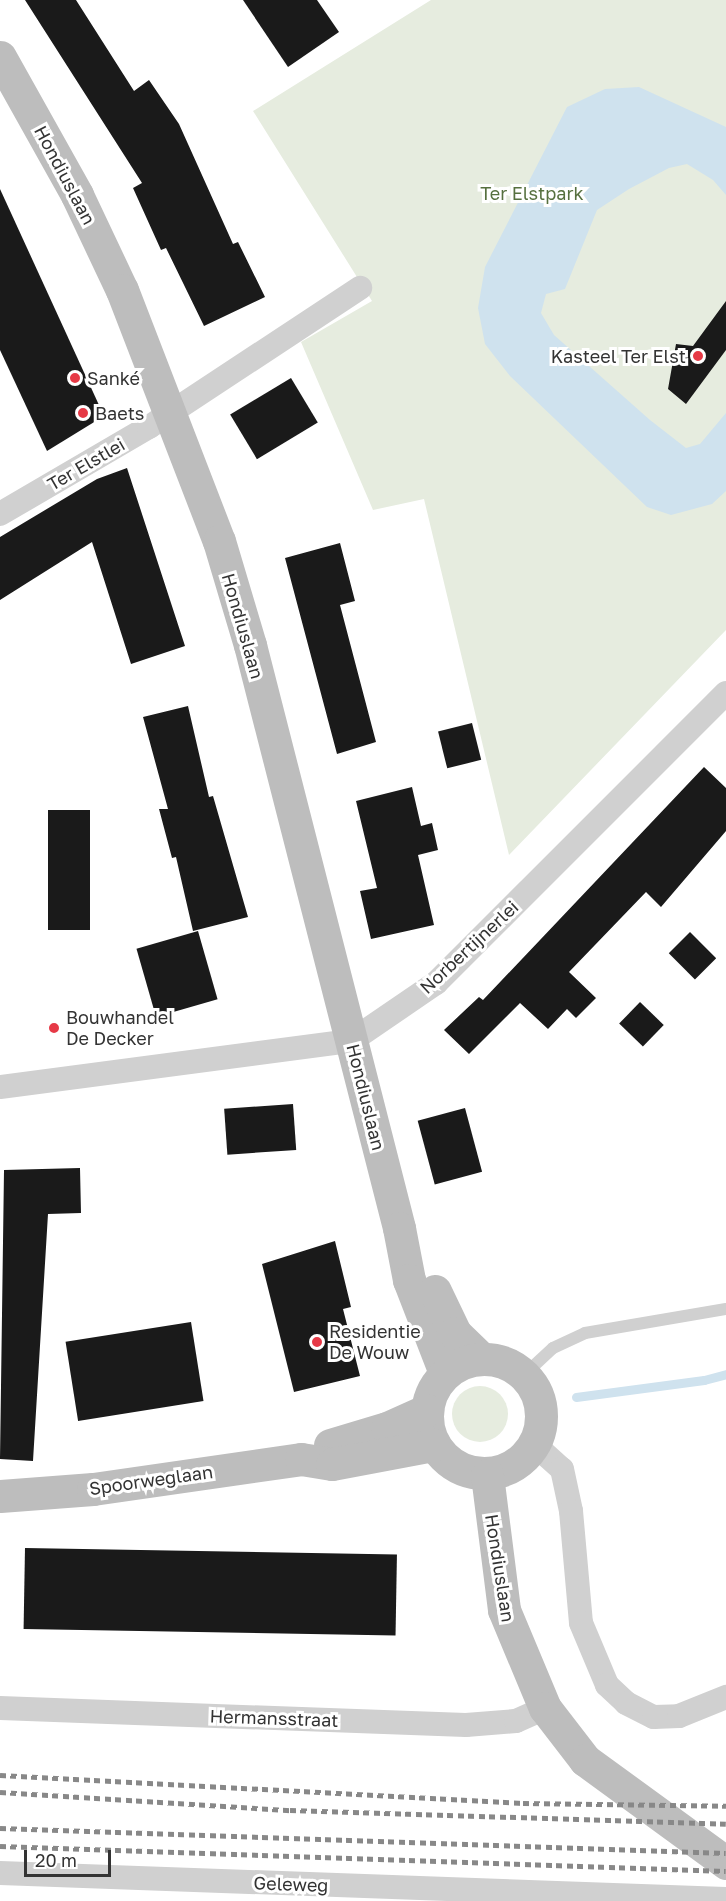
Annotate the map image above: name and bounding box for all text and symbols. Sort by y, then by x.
street label: Hondiuslaan [30,122,100,228]
park label: Ter Elstpark [480,182,584,204]
place label: Kasteel Ter Elst [551,345,686,367]
marker: Kasteel Ter Elst [691,349,705,363]
place label: Sanké [87,367,140,389]
marker: Sanké [68,371,82,385]
place label: Baets [95,402,144,424]
marker: Baets [76,406,90,420]
street label: Ter Elstlei [43,433,129,495]
street label: Hondiuslaan [218,571,268,681]
street label: Norbertijnerlei [415,896,523,998]
place label: Bouwhandel De Decker [66,1007,174,1050]
marker: Bouwhandel De Decker [47,1021,61,1035]
street label: Hondiuslaan [342,1041,390,1153]
place label: Residentie De Wouw [329,1321,421,1364]
marker: Residentie De Wouw [310,1335,324,1349]
street label: Spoorweglaan [88,1461,214,1499]
street label: Hondiuslaan [481,1512,519,1624]
street label: Hermansstraat [209,1705,339,1731]
scale bar [27,1838,114,1876]
text: 20 m [35,1849,77,1871]
street label: Geleweg [253,1872,329,1896]

